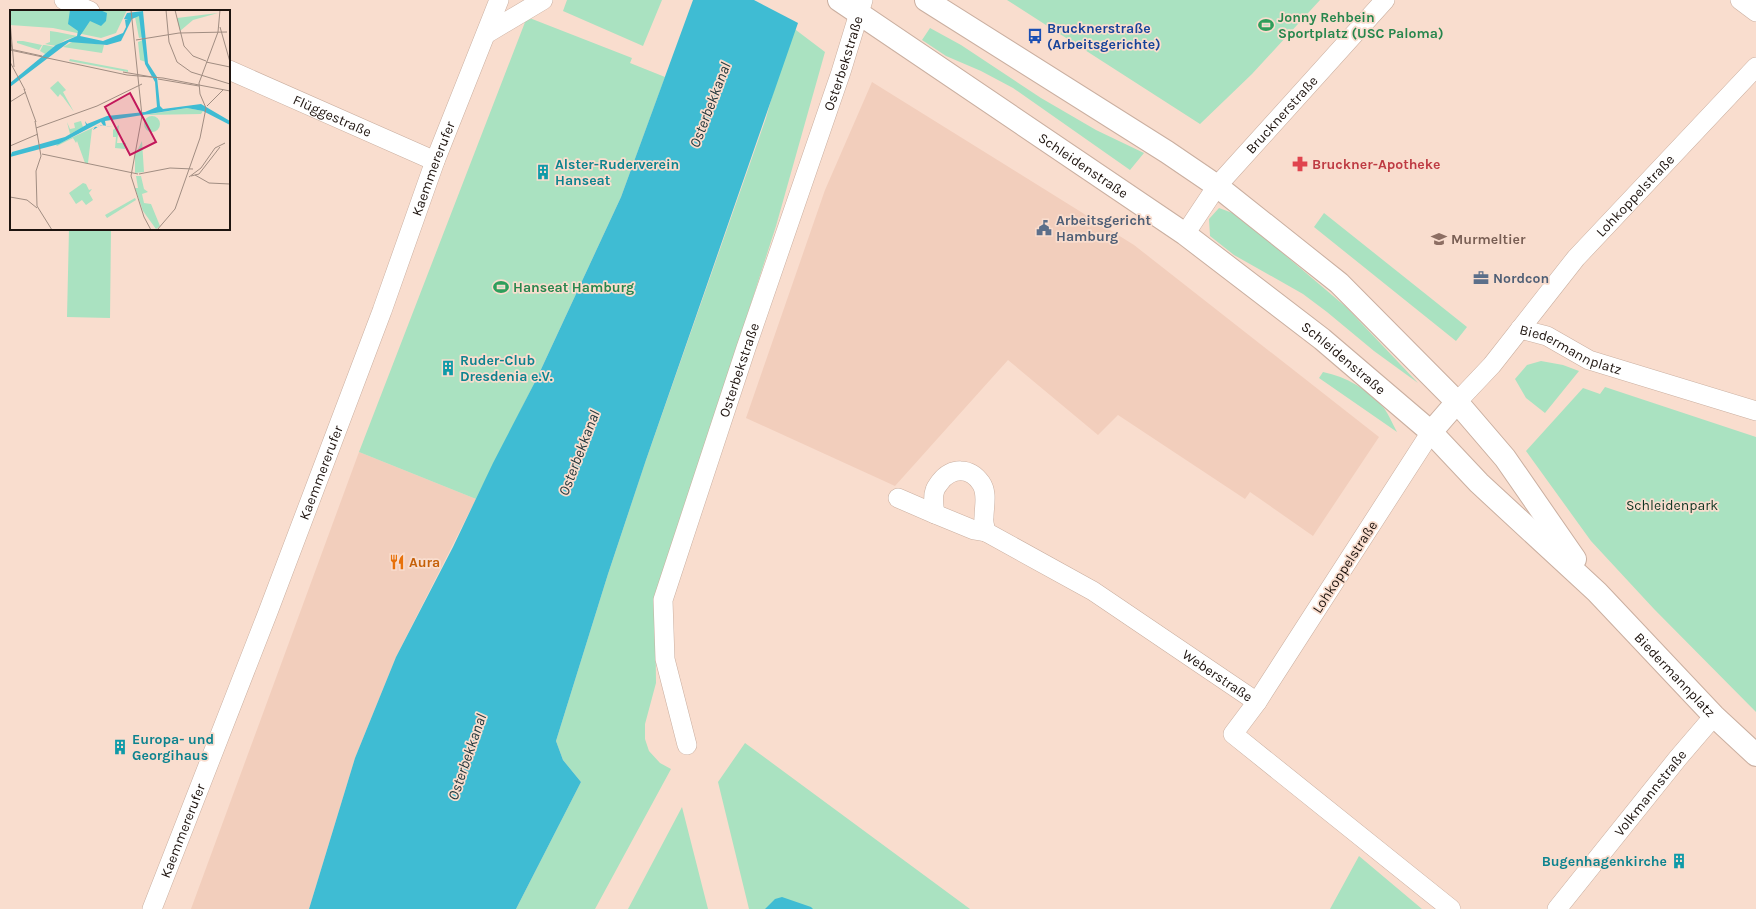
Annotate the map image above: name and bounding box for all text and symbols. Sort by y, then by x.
place label: Jonny Rehbein Sportplatz (USC Paloma) [1278,9,1444,42]
inset map [10,10,230,230]
street label: Osterbekstraße [820,14,866,113]
sports icon: Jonny Rehbein Sportplatz (USC Paloma) [1257,16,1275,34]
place label: Brucknerstraße (Arbeitsgerichte) [1047,20,1161,53]
bus stop icon: Brucknerstraße (Arbeitsgerichte) [1026,27,1044,45]
water label: Osterbekkanal [685,60,735,150]
street label: Brucknerstraße [1242,72,1321,157]
street label: Flüggestraße [291,91,374,140]
street label: Kaemmererufer [408,118,459,218]
street label: Schleidenstraße [1035,129,1131,202]
street label: Lohkoppelstraße [1592,151,1678,240]
pharmacy icon: Bruckner-Apotheke [1291,155,1309,173]
place label: Alster-Ruderverein Hanseat [555,156,679,189]
place label: Bruckner-Apotheke [1312,156,1441,173]
building icon: Alster-Ruderverein Hanseat [534,163,552,181]
place label: Arbeitsgericht Hamburg [1056,212,1152,245]
public building icon: Arbeitsgericht Hamburg [1035,219,1053,237]
school or university icon: Murmeltier [1430,230,1448,248]
place label: Murmeltier [1451,231,1526,248]
office icon: Nordcon [1472,269,1490,287]
place label: Nordcon [1493,270,1549,287]
sports icon: Hanseat Hamburg [492,278,510,296]
place label: Hanseat Hamburg [513,279,634,296]
street label: Schleidenstraße [1298,318,1389,398]
street label: Osterbekstraße [715,321,763,419]
street label: Biedermannplatz [1518,321,1624,378]
place label: Ruder-Club Dresdenia e.V. [460,352,553,385]
building icon: Ruder-Club Dresdenia e.V. [439,359,457,377]
water label: Osterbekkanal [554,408,604,498]
street label: Kaemmererufer [295,422,347,522]
park label: Schleidenpark [1626,497,1718,514]
street label: Lohkoppelstraße [1309,518,1381,616]
restaurant icon: Aura [388,553,406,571]
place label: Aura [409,554,440,571]
street label: Biedermannplatz [1631,629,1719,721]
street label: Weberstraße [1179,646,1256,705]
water label: Osterbekkanal [444,711,490,803]
place label: Europa- und Georgihaus [132,731,214,764]
building icon: Europa- und Georgihaus [111,738,129,756]
street label: Volkmannstraße [1610,746,1690,839]
street label: Kaemmererufer [157,780,209,880]
building icon: Bugenhagenkirche [1670,852,1688,870]
place label: Bugenhagenkirche [1542,853,1667,870]

